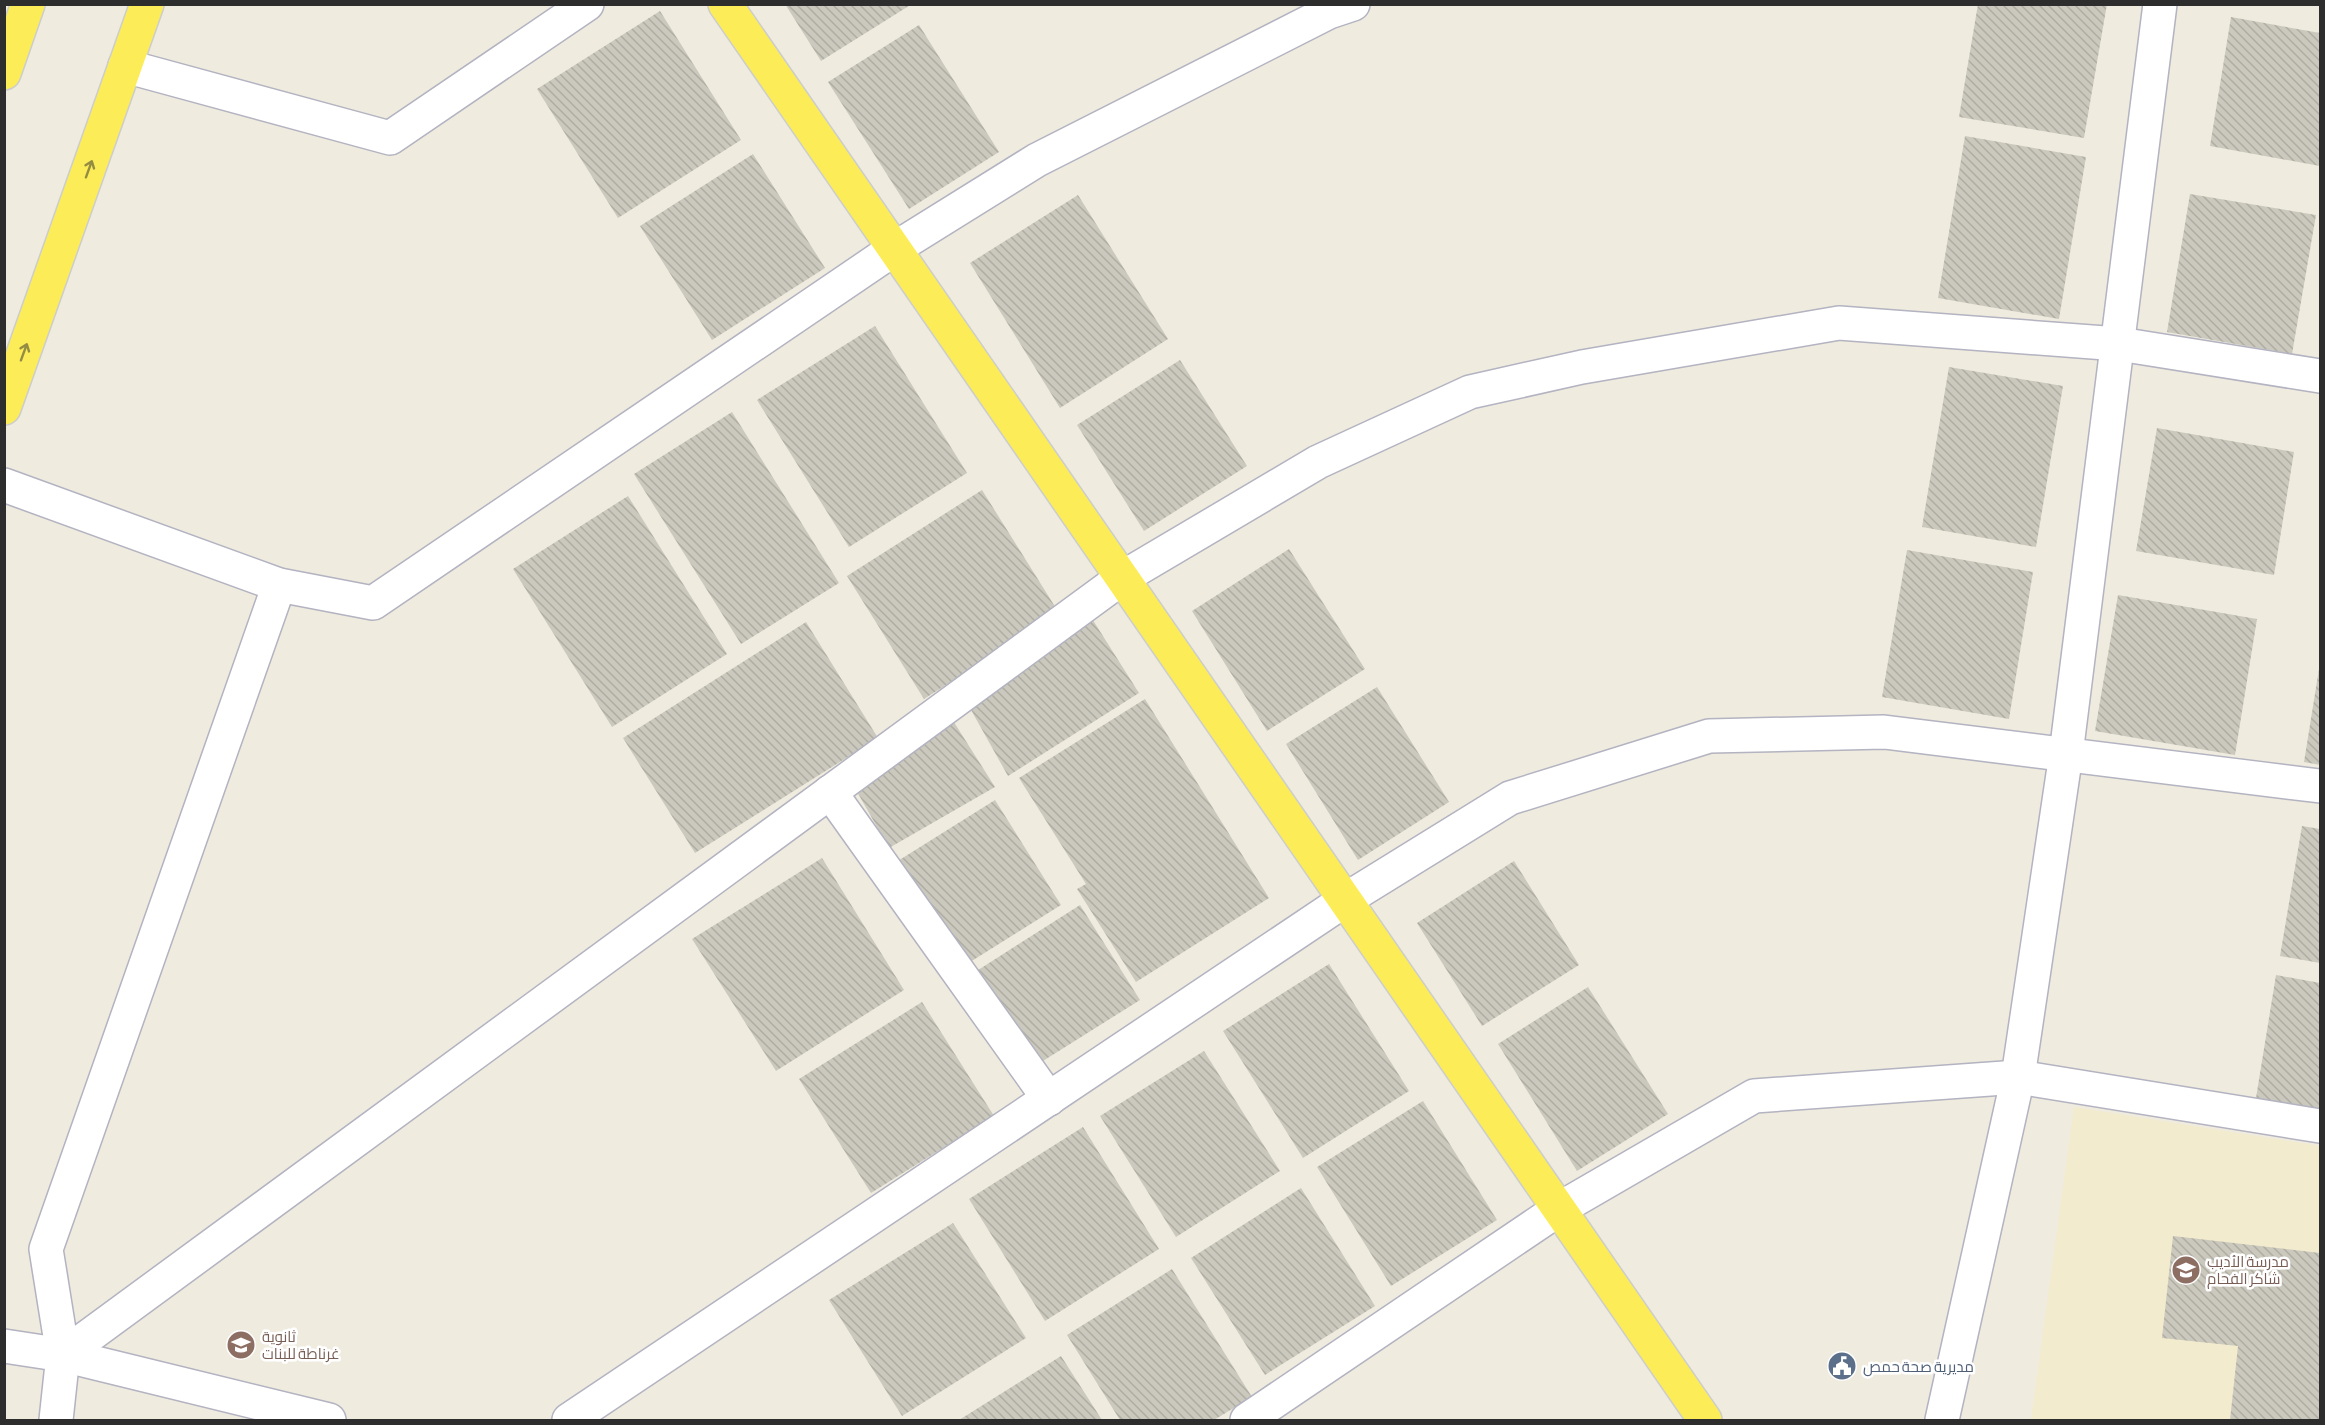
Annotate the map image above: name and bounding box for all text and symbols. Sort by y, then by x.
one-way arrow [85,160,96,179]
one-way arrow [20,344,31,362]
place label: مدرسة الأديب شاكر الفحام [2207,1253,2289,1289]
school or university icon: مدرسة الأديب شاكر الفحام [2170,1254,2202,1286]
place label: ثانوية غرناطة للبنات [262,1328,340,1363]
school or university icon: ثانوية غرناطة للبنات [225,1329,257,1361]
public building icon: مديرية صحة حمص [1826,1350,1858,1382]
place label: مديرية صحة حمص [1863,1358,1974,1377]

